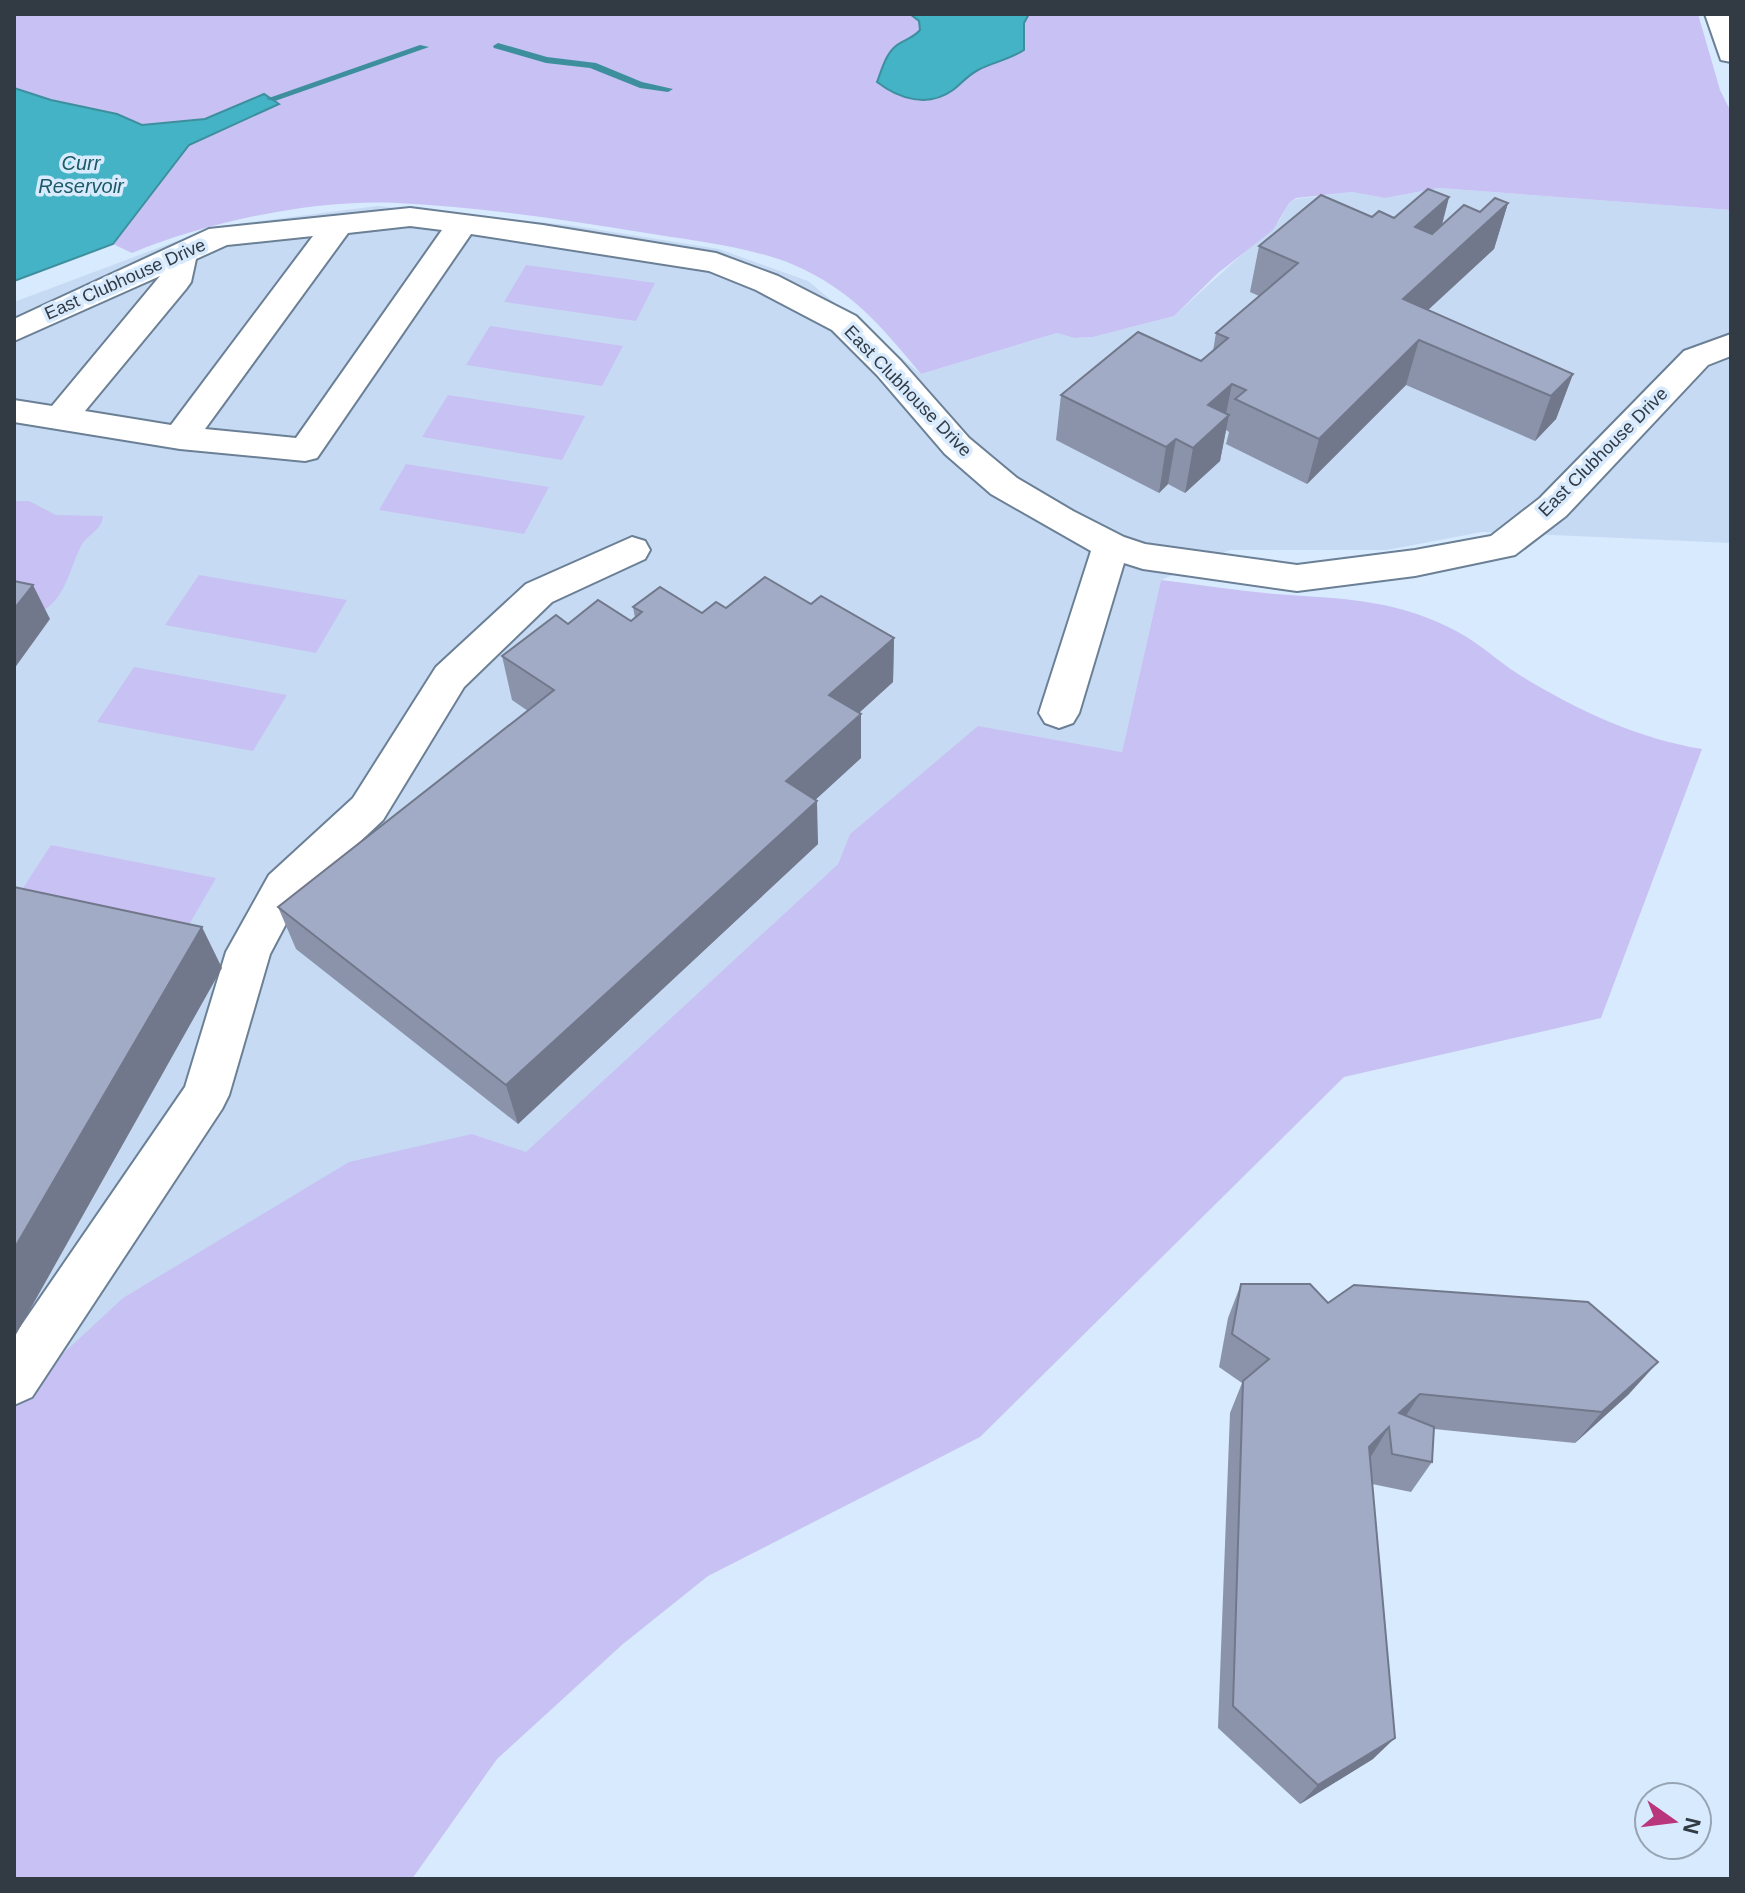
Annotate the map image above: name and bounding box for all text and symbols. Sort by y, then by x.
water label: Curr Reservoir [38,152,125,197]
street label: East Clubhouse Drive [41,234,209,324]
street label: East Clubhouse Drive [840,321,976,461]
street label: East Clubhouse Drive [1534,383,1672,521]
north arrow [1633,1781,1713,1861]
text: N [1678,1815,1706,1836]

